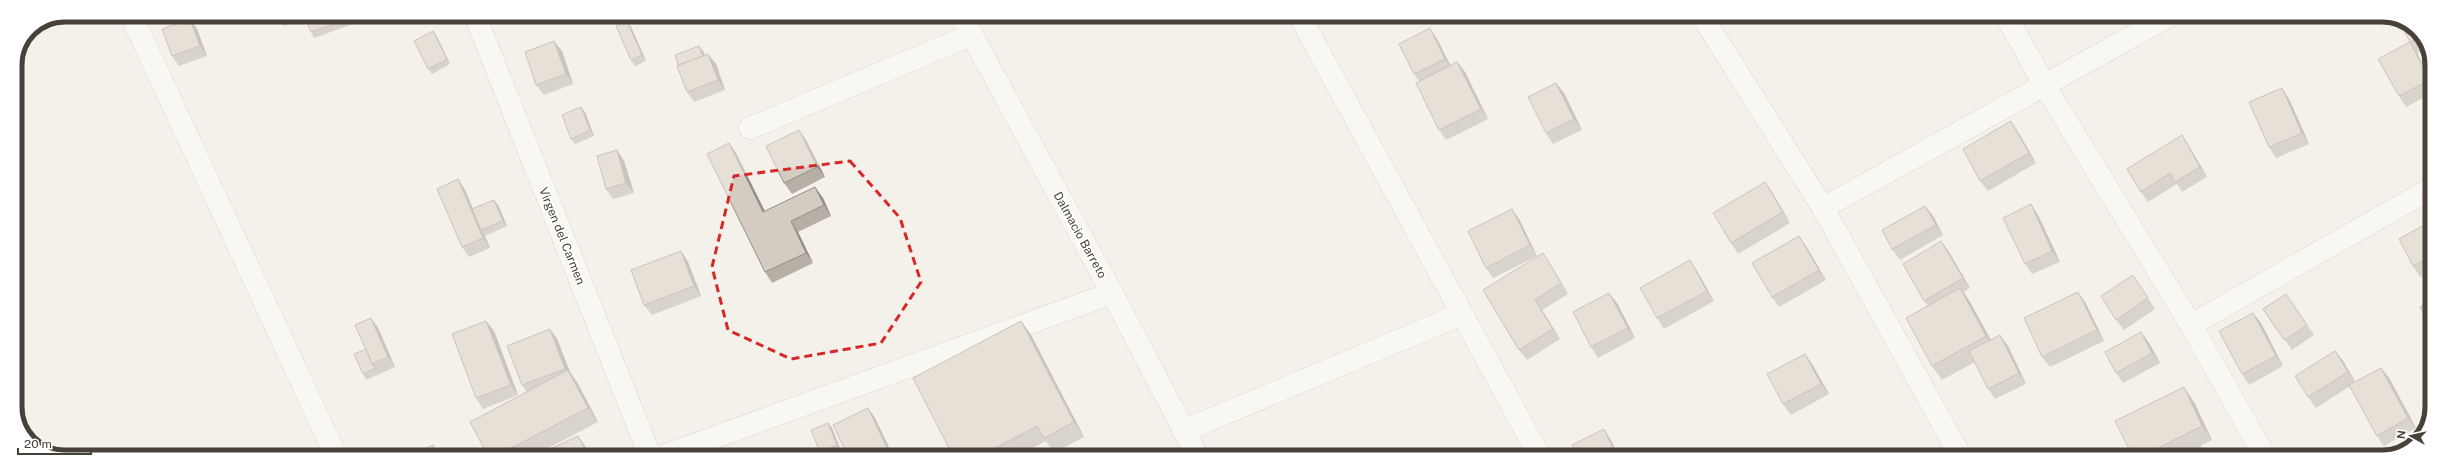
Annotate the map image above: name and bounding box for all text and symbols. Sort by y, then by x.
street label: Virgen del Carmen [536,185,588,287]
street label: Dalmacio Barreto [1051,189,1110,281]
north arrow [2391,416,2431,456]
scale bar [18,430,91,456]
text: N [2395,430,2408,440]
text: 20 m [24,437,52,451]

